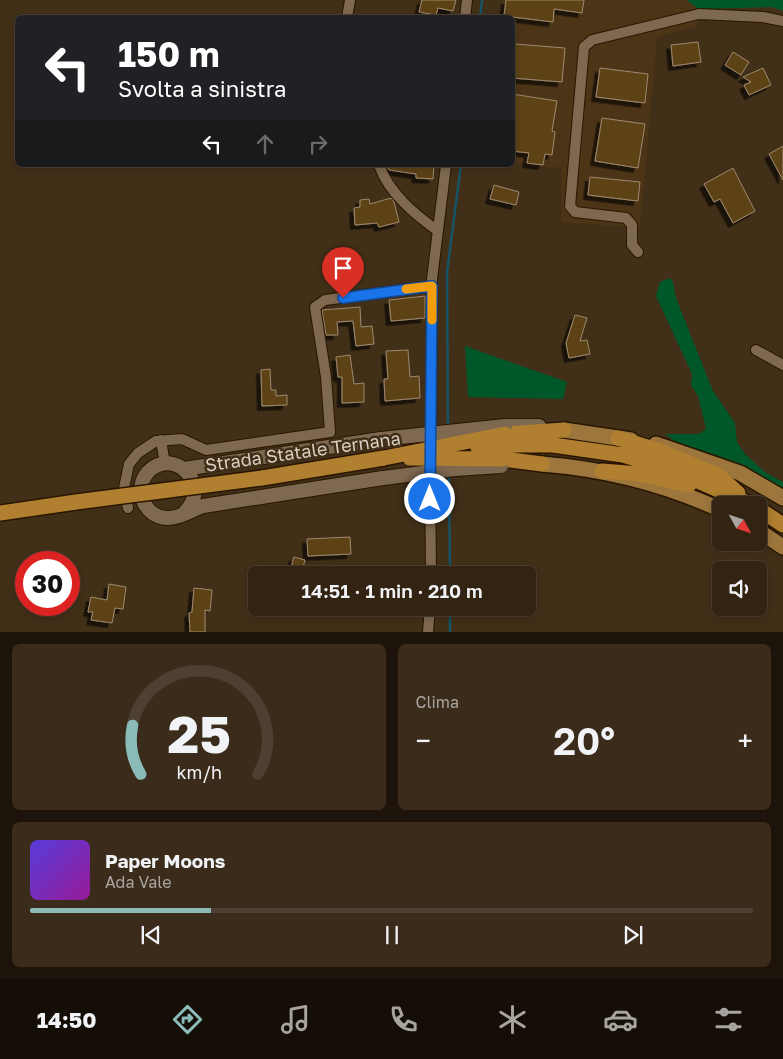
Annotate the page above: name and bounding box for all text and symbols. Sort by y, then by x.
text: 150 m [118,33,220,75]
icon: left [35,35,100,100]
text: Svolta a sinistra [118,75,286,102]
icon: left [198,130,226,158]
icon: ahead [251,130,279,158]
icon: right [304,130,332,158]
pin [322,247,364,298]
icon: arrive [329,254,357,282]
street label: Strada Statale Ternana [204,426,402,476]
position arrow [403,472,455,524]
north arrow [712,496,768,551]
map controls [712,496,767,616]
speed limit sign: 30 [15,551,80,616]
button: sound [712,561,767,616]
text: 14:51 · 1 min · 210 m [301,579,483,602]
text: Clima [416,692,459,712]
text: 25 [167,702,230,764]
text: 20° [553,718,615,763]
text: − [416,724,431,757]
text: + [738,724,753,757]
text: km/h [176,761,221,783]
text: Paper Moons [105,849,225,872]
text: Ada Vale [105,872,171,892]
icon: previous [137,921,165,949]
icon: pause [378,921,406,949]
icon: next [619,921,647,949]
icon: directions [170,1002,205,1037]
icon: music [278,1002,313,1037]
icon: phone [386,1002,421,1037]
icon: climate [495,1002,530,1037]
icon: car [603,1002,638,1037]
icon: filters [711,1002,746,1037]
text: 14:50 [37,1006,96,1033]

